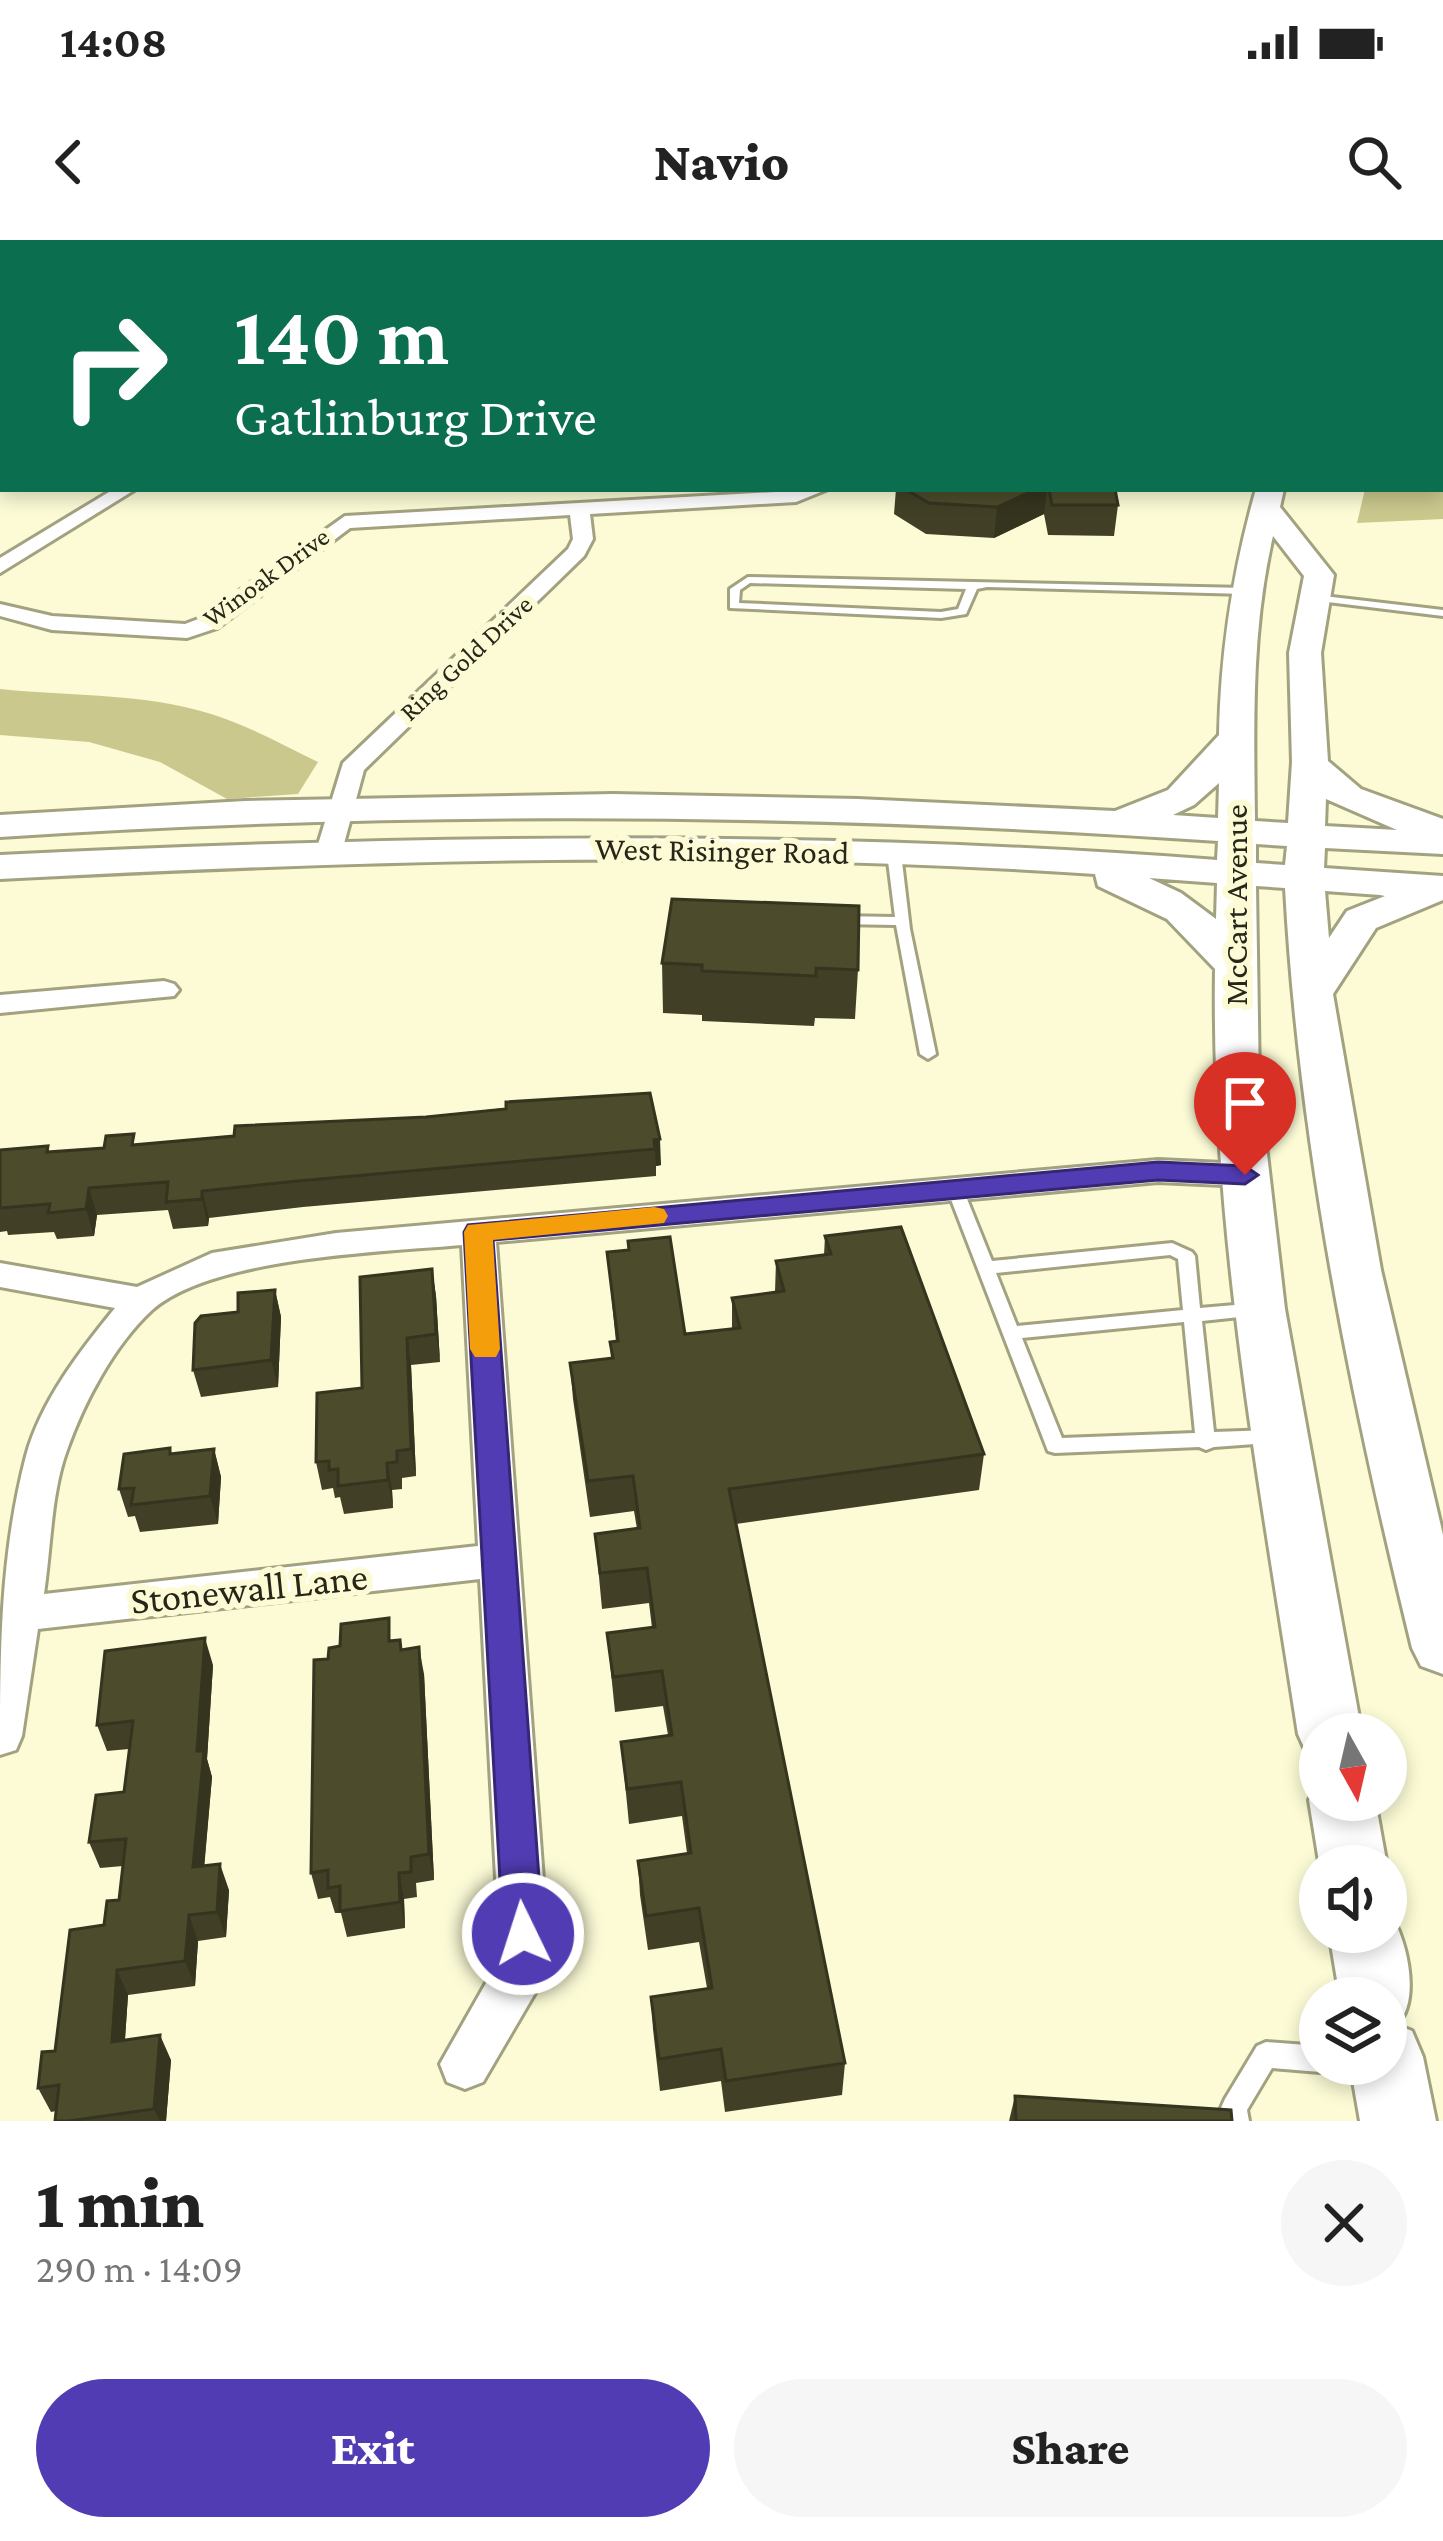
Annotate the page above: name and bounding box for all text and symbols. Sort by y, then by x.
text: 14:08 [60,17,167,67]
icon: back [36,129,102,195]
icon: search [1341,129,1407,195]
text: Navio [654,132,789,192]
icon: right [36,288,192,444]
text: 140 m [234,289,449,382]
text: Gatlinburg Drive [234,387,597,447]
street label: Winoak Drive [197,521,335,633]
street label: Ring Gold Drive [394,589,538,727]
street label: McCart Avenue [1217,804,1254,1006]
street label: West Risinger Road [594,829,850,871]
pin [1194,1052,1296,1175]
icon: arrive [1212,1070,1278,1136]
street label: Stonewall Lane [128,1554,370,1622]
north arrow [1299,1713,1407,1821]
map controls [1299,1713,1407,2085]
button: sound [1299,1845,1407,1953]
position arrow [460,1871,586,1997]
button: layers [1299,1977,1407,2085]
button: close [1281,2160,1407,2286]
text: 1 min [36,2162,204,2242]
text: 290 m · 14:09 [36,2247,243,2290]
button: Exit [36,2379,710,2517]
button: Share [734,2379,1407,2517]

